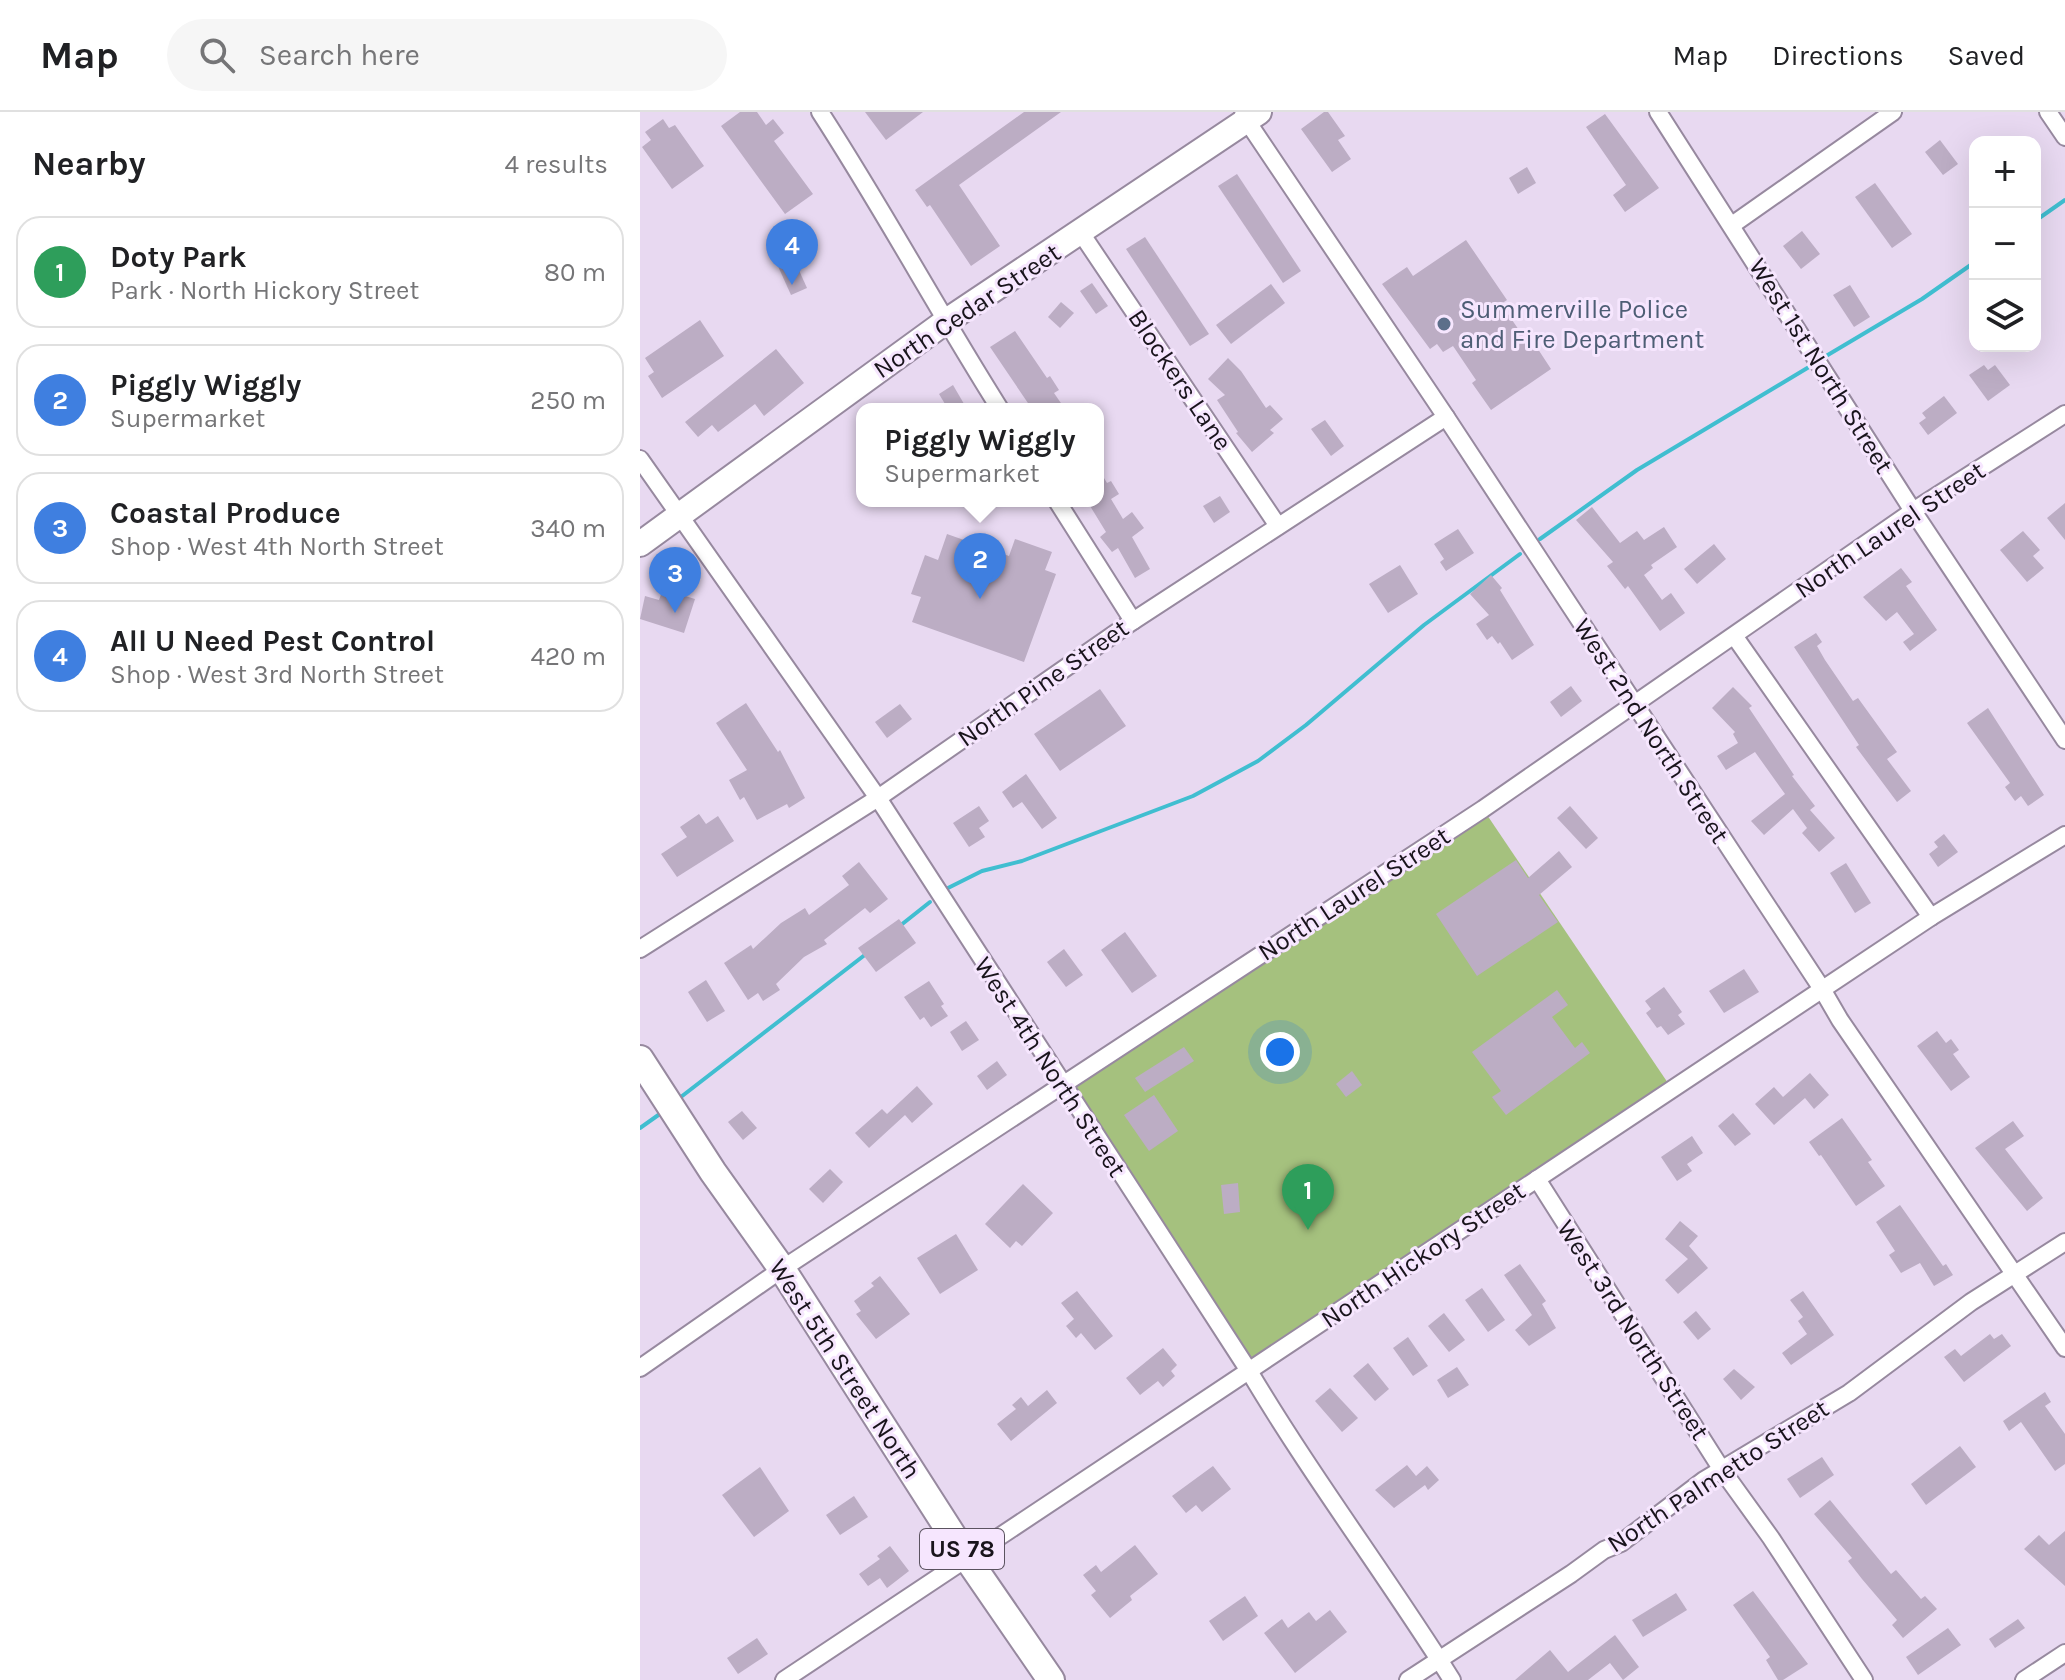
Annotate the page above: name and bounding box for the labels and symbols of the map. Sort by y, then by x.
pin: 4 [766,219,818,285]
street label: North Cedar Street [868,237,1067,385]
street label: West 1st North Street [1742,253,1900,480]
place label: Summerville Police and Fire Department [1460,294,1704,355]
street label: Blockers Lane [1121,303,1239,457]
marker: Summerville Police and Fire Department [1435,315,1453,333]
street label: North Laurel Street [1789,455,1991,605]
pin: 2 [954,533,1006,599]
pin: 3 [649,547,701,613]
street label: North Pine Street [951,612,1135,754]
street label: West 2nd North Street [1567,613,1735,850]
street label: North Laurel Street [1252,820,1456,968]
street label: West 4th North Street [967,951,1133,1183]
your location [1260,1032,1300,1072]
pin: 1 [1282,1164,1334,1230]
street label: North Hickory Street [1315,1175,1531,1335]
street label: West 3rd North Street [1550,1214,1716,1446]
street label: West 5th Street North [762,1253,928,1485]
street label: North Palmetto Street [1601,1393,1835,1559]
road number: US 78 [920,1529,1004,1569]

